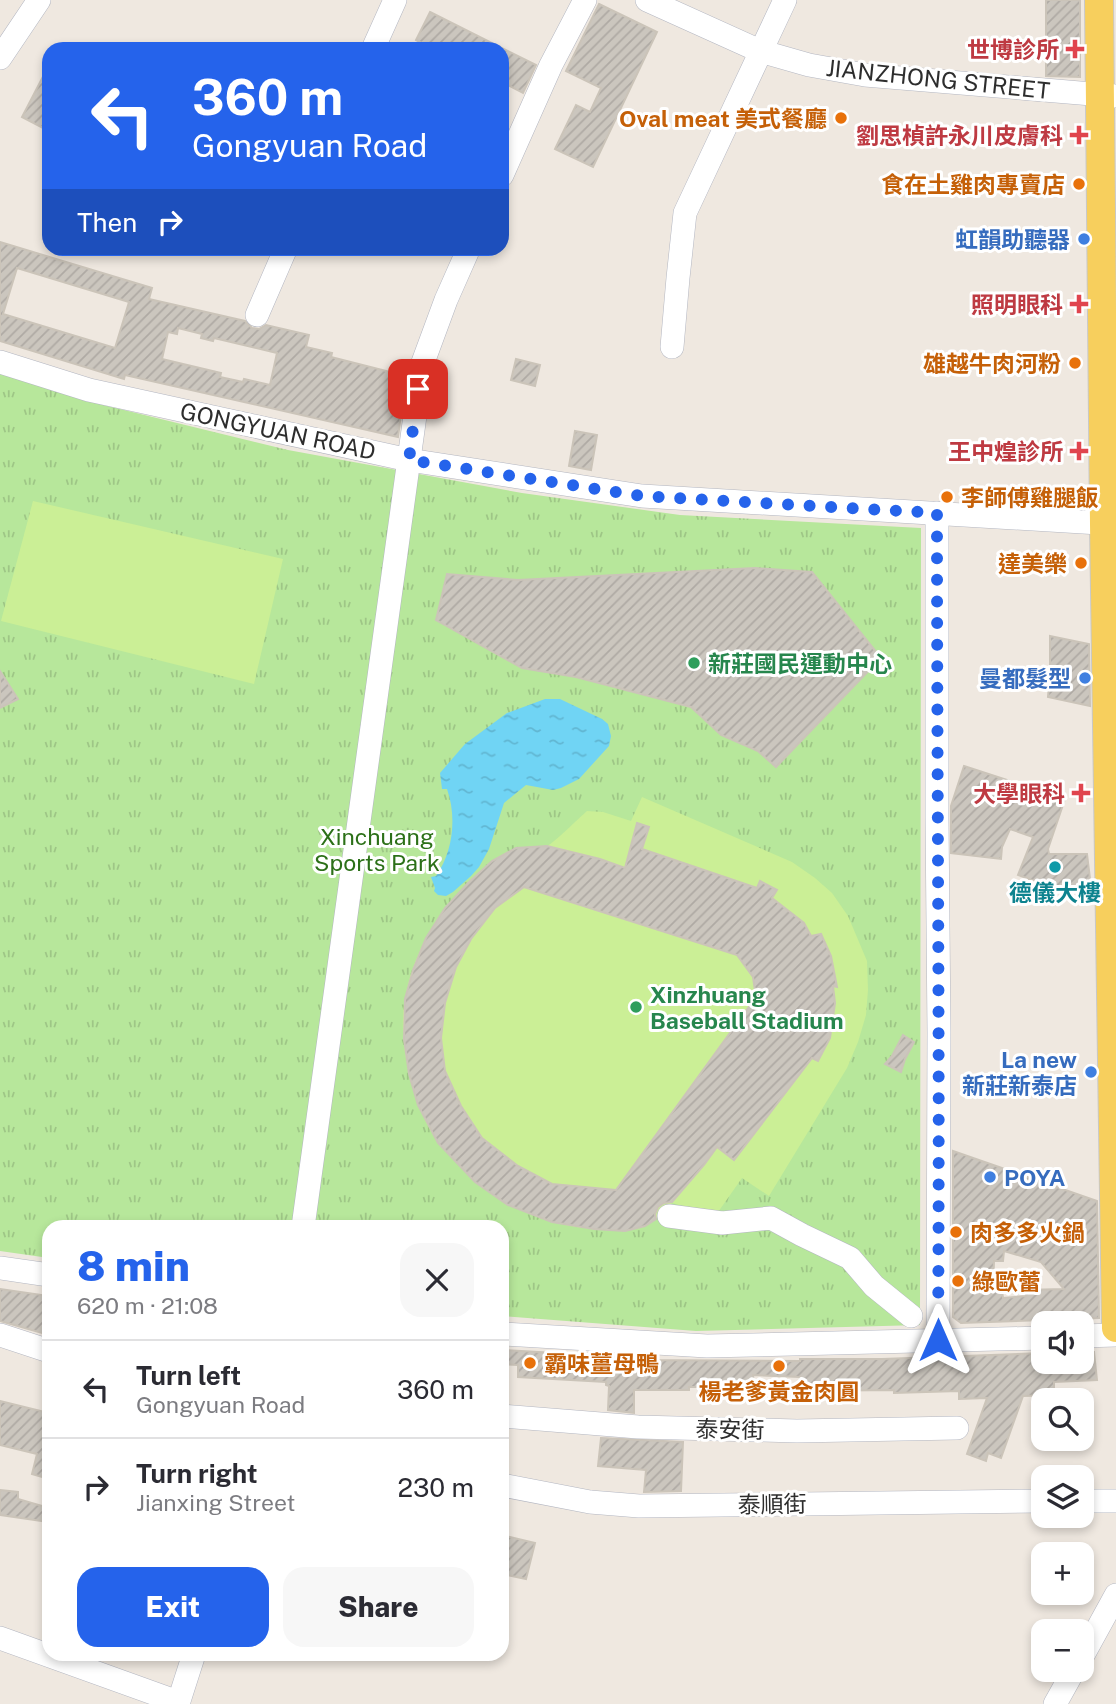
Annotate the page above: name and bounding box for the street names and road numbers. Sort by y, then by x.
street label: JIANZHONG STREET [825,54,1052,104]
street label: GONGYUAN ROAD [178,397,378,465]
street label: 泰安街 [695,1415,765,1443]
street label: 泰順街 [737,1490,807,1518]

